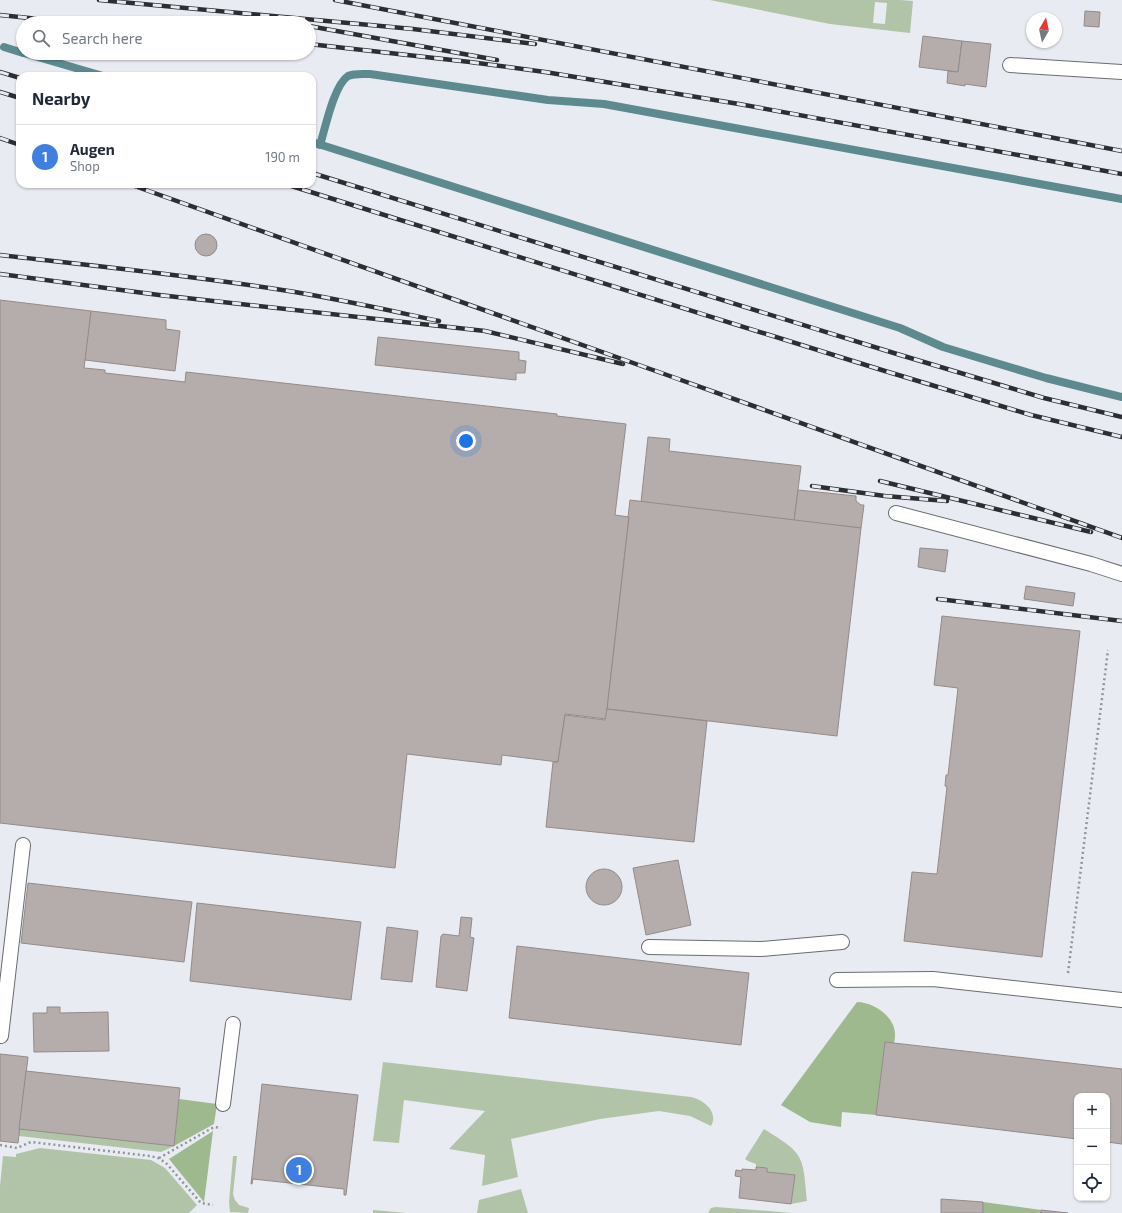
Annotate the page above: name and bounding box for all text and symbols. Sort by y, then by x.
north arrow [1026,12,1062,48]
search box [16,16,316,60]
icon: search [30,27,52,49]
text: Search here [62,29,143,47]
text: Nearby [32,88,90,108]
text: Augen [70,140,115,158]
text: 1 [42,149,48,165]
text: 190 m [265,149,300,165]
text: Shop [70,158,100,174]
your location [456,431,476,451]
map controls [1074,1093,1110,1201]
button: + [1074,1093,1110,1129]
button: − [1074,1129,1110,1165]
pin: 1 [286,1155,312,1185]
button: locate [1074,1165,1110,1201]

